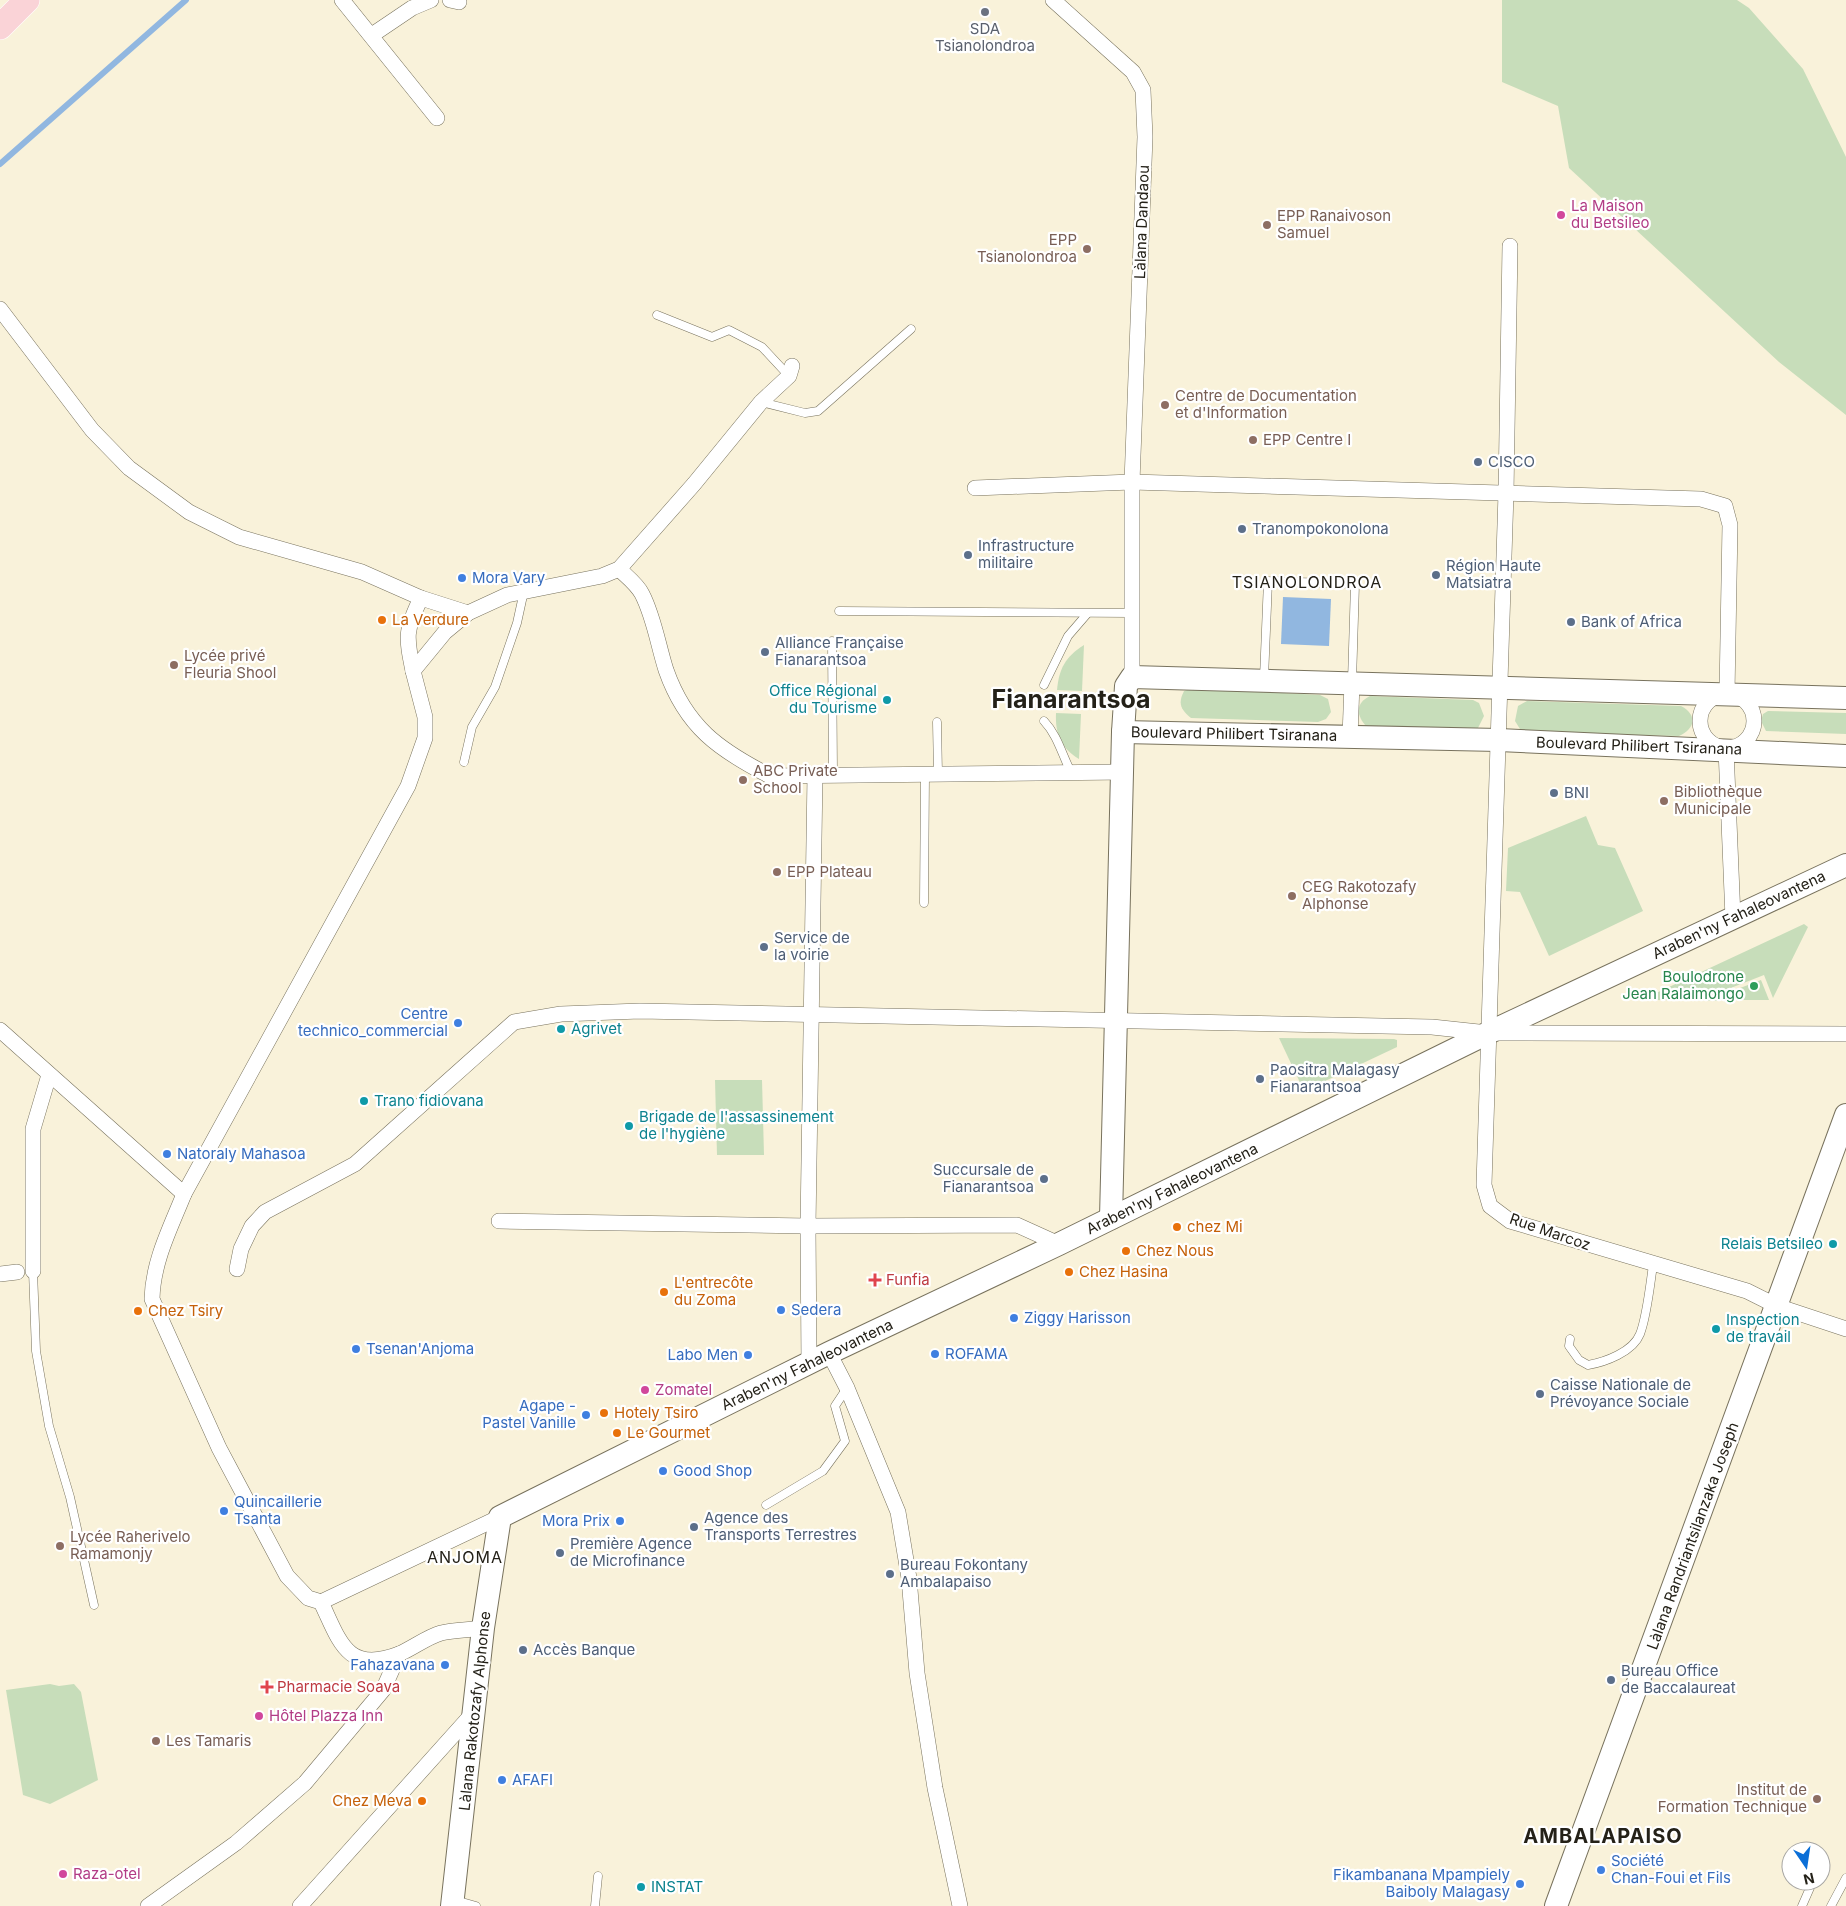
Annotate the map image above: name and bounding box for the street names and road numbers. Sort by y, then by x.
street label: Làlana Dandaou [1130,165,1153,279]
street label: Boulevard Philibert Tsiranana [1131,722,1337,745]
street label: Boulevard Philibert Tsiranana [1536,732,1742,759]
street label: Araben'ny Fahaleovantena [1649,866,1828,963]
street label: Araben'ny Fahaleovantena [1083,1139,1261,1238]
street label: Rue Marcoz [1507,1209,1593,1254]
street label: Araben'ny Fahaleovantena [718,1315,896,1414]
street label: Làlana Randriantsilanzaka Joseph [1642,1420,1743,1652]
street label: Làlana Rakotozafy Alphonse [455,1610,494,1812]

